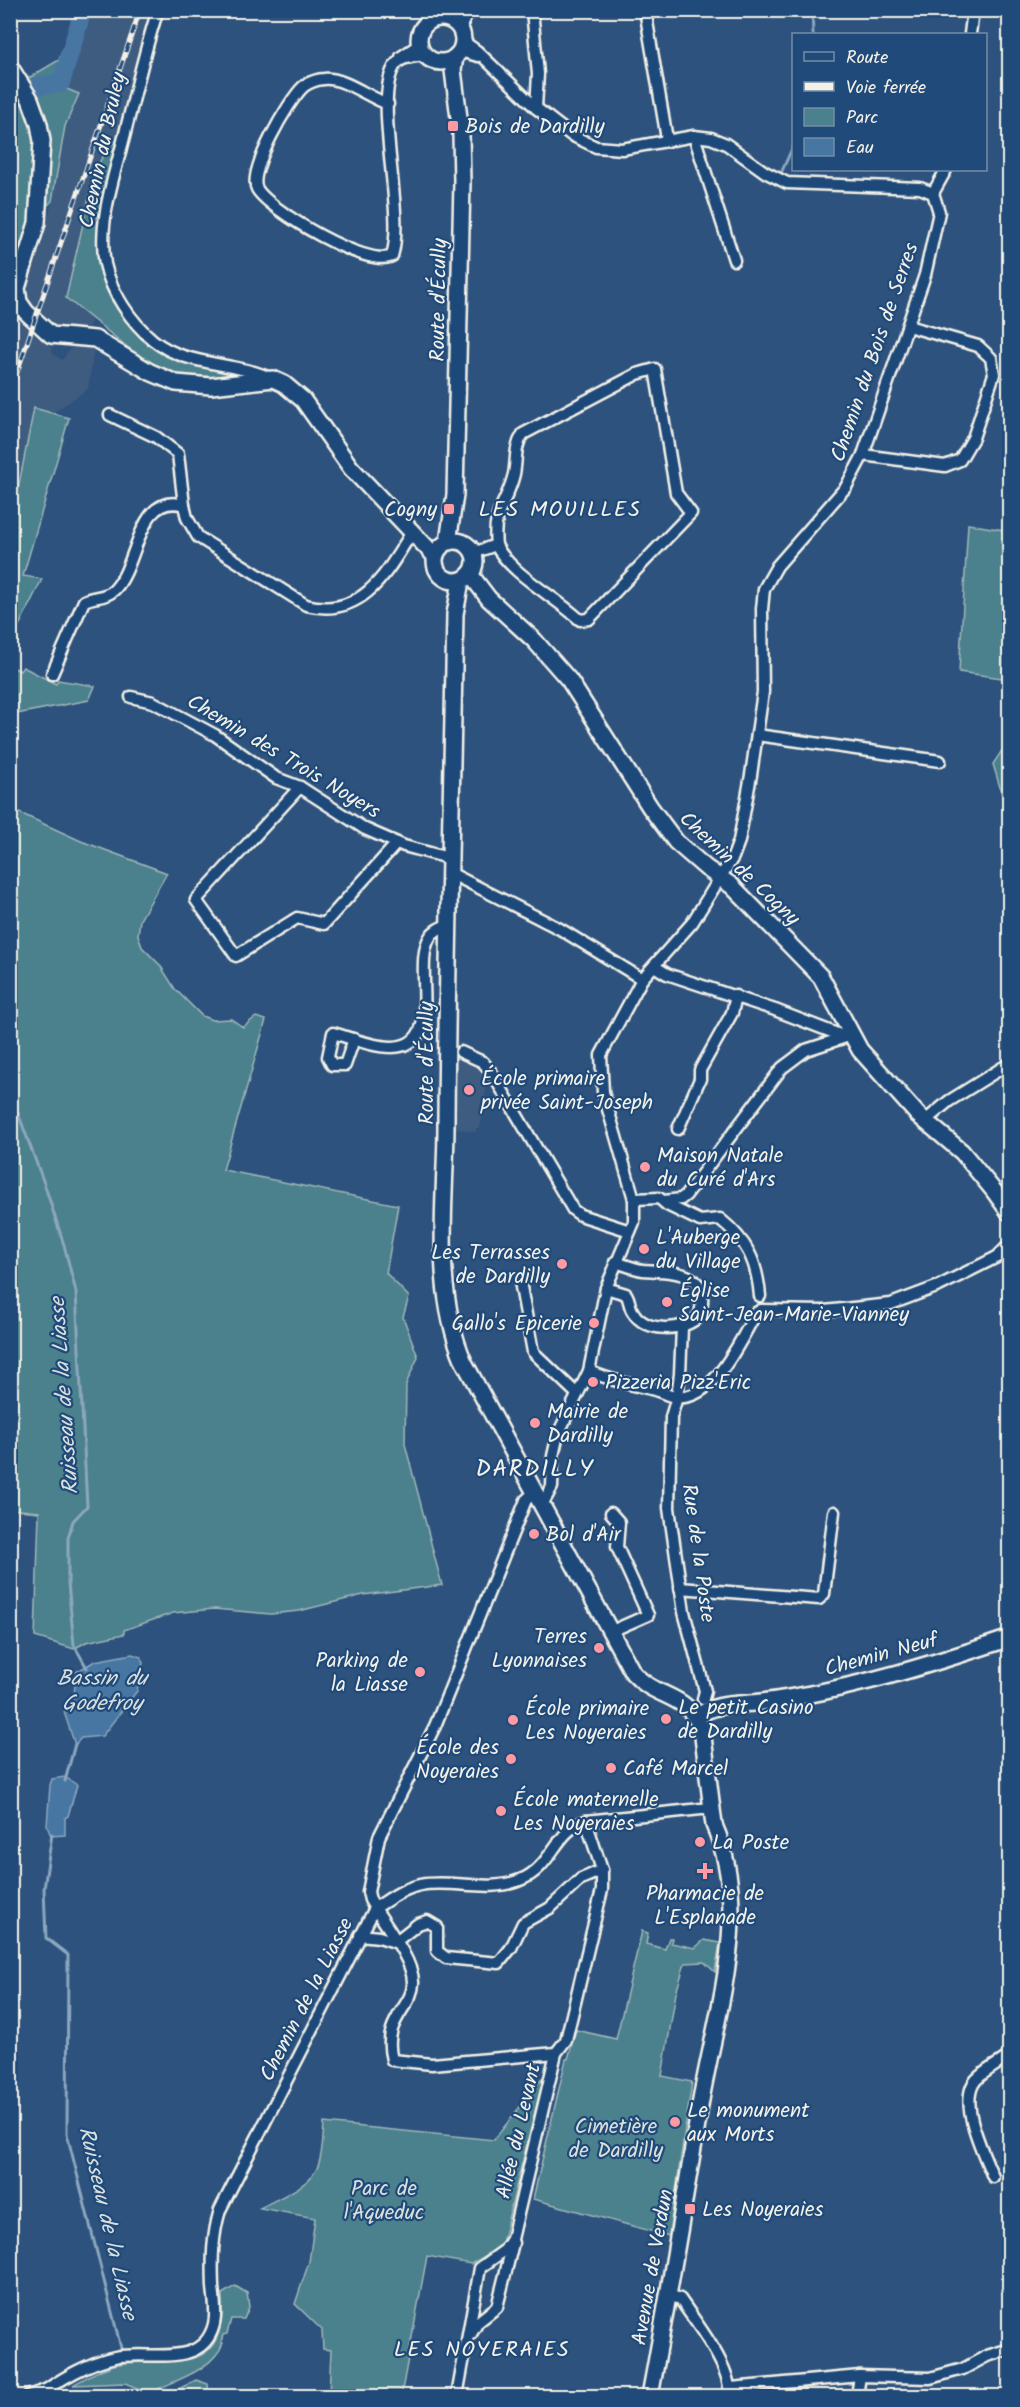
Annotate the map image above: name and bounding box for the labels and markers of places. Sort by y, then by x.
place label: Bois de Dardilly [465,111,605,144]
marker: Bois de Dardilly [446,119,460,133]
place label: Cogny [384,494,437,527]
marker: Cogny [442,502,456,516]
place label: École primaire privée Saint-Joseph [480,1063,653,1120]
marker: École primaire privée Saint-Joseph [462,1083,476,1097]
place label: Maison Natale du Curé d'Ars [657,1140,784,1197]
marker: Maison Natale du Curé d'Ars [638,1160,652,1174]
place label: L'Auberge du Village [656,1222,741,1279]
place label: Les Terrasses de Dardilly [431,1237,550,1294]
marker: L'Auberge du Village [637,1242,651,1256]
marker: Les Terrasses de Dardilly [555,1257,569,1271]
place label: Église Saint-Jean-Marie-Vianney [679,1275,909,1332]
marker: Église Saint-Jean-Marie-Vianney [660,1295,674,1309]
place label: Gallo's Epicerie [452,1308,583,1341]
marker: Gallo's Epicerie [587,1316,601,1330]
place label: Pizzeria Pizz'Eric [605,1367,751,1400]
marker: Pizzeria Pizz'Eric [586,1375,600,1389]
place label: Mairie de Dardilly [547,1396,629,1453]
marker: Mairie de Dardilly [528,1416,542,1430]
place label: Bol d'Air [546,1519,622,1552]
marker: Bol d'Air [527,1527,541,1541]
place label: Terres Lyonnaises [492,1621,587,1678]
marker: Terres Lyonnaises [592,1641,606,1655]
place label: Parking de la Liasse [315,1645,409,1702]
marker: Parking de la Liasse [413,1665,427,1679]
place label: Le petit Casino de Dardilly [678,1692,814,1749]
place label: École primaire Les Noyeraies [525,1693,650,1750]
marker: Le petit Casino de Dardilly [659,1712,673,1726]
marker: École primaire Les Noyeraies [506,1713,520,1727]
place label: École des Noyeraies [416,1732,499,1789]
marker: École des Noyeraies [504,1752,518,1766]
place label: Café Marcel [623,1753,728,1786]
marker: Café Marcel [604,1761,618,1775]
place label: École maternelle Les Noyeraies [513,1784,659,1841]
marker: École maternelle Les Noyeraies [494,1804,508,1818]
place label: La Poste [712,1827,790,1860]
marker: La Poste [693,1835,707,1849]
marker: Pharmacie de L'Esplanade [698,1864,712,1878]
place label: Pharmacie de L'Esplanade [646,1878,765,1935]
place label: Le monument aux Morts [687,2095,810,2152]
marker: Le monument aux Morts [668,2115,682,2129]
place label: Les Noyeraies [702,2194,824,2227]
marker: Les Noyeraies [683,2202,697,2216]

